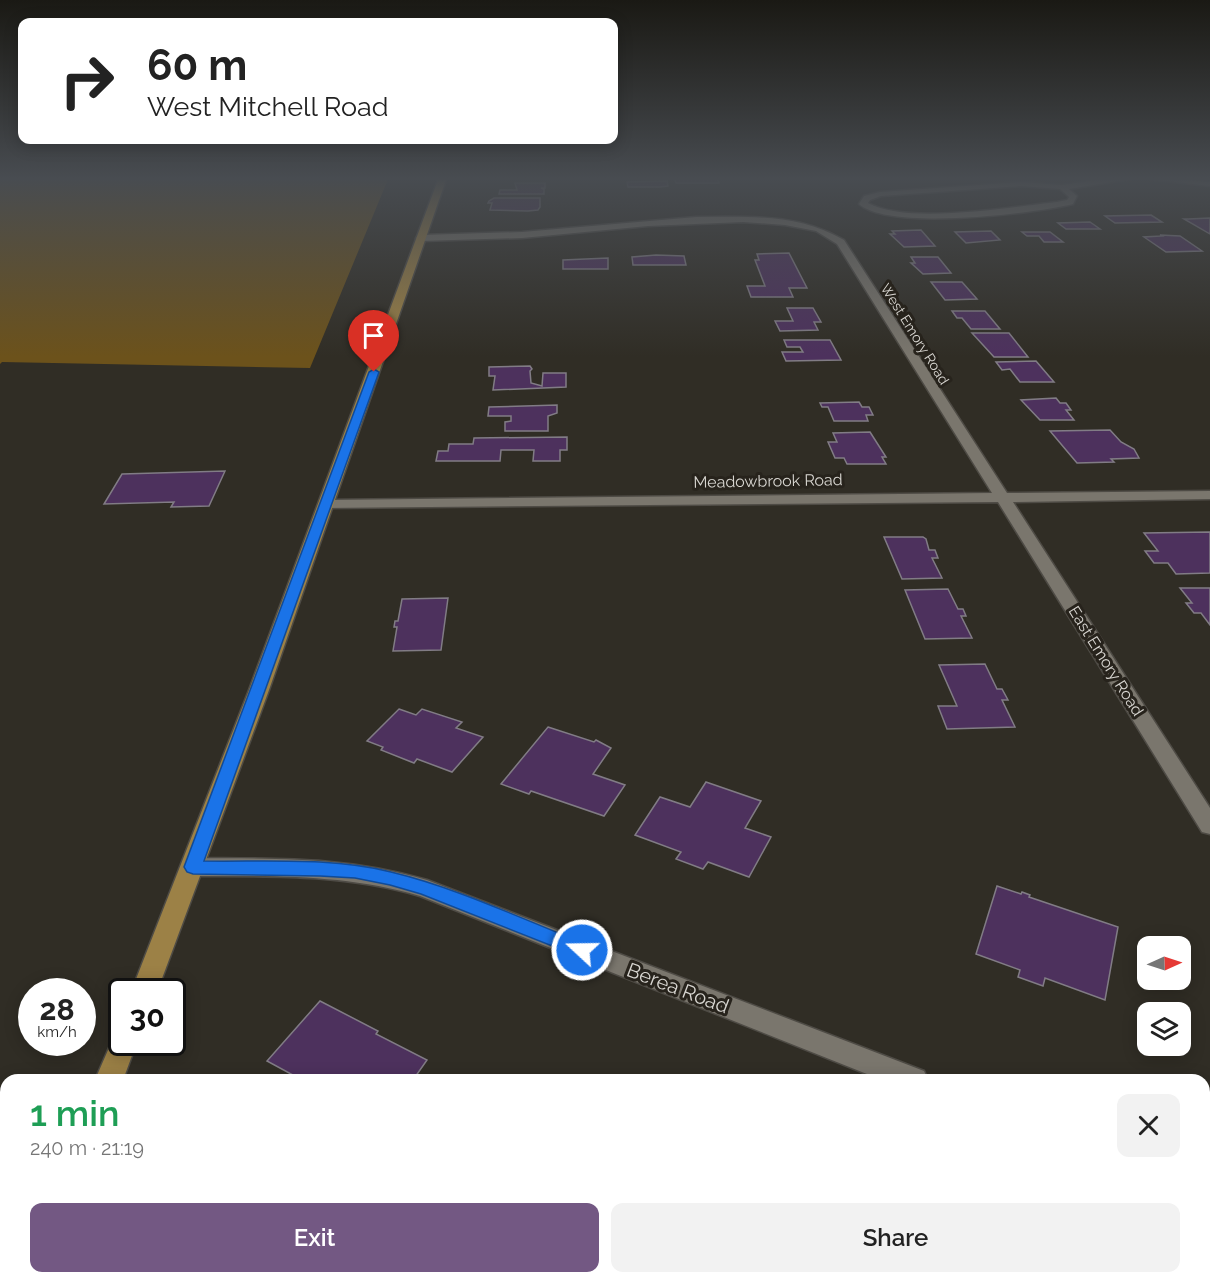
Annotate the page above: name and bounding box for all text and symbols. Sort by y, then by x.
text: 60 m [147,41,247,90]
icon: right [48,42,126,120]
text: West Mitchell Road [147,91,389,122]
street label: West Emory Road [878,281,952,387]
pin [348,310,399,372]
icon: arrive [357,319,390,352]
street label: Meadowbrook Road [693,470,843,492]
street label: East Emory Road [1065,603,1147,719]
position arrow [550,918,614,982]
north arrow [1137,936,1191,990]
map controls [1137,936,1191,1056]
street label: Berea Road [624,958,732,1018]
speed limit sign: 30 [108,978,186,1056]
text: 28 [39,992,75,1027]
button: layers [1137,1002,1191,1056]
text: km/h [37,1023,77,1041]
text: 1 min [30,1092,119,1134]
button: close [1117,1094,1180,1157]
text: 240 m · 21:19 [30,1136,144,1160]
button: Exit [30,1203,599,1272]
button: Share [611,1203,1180,1272]

